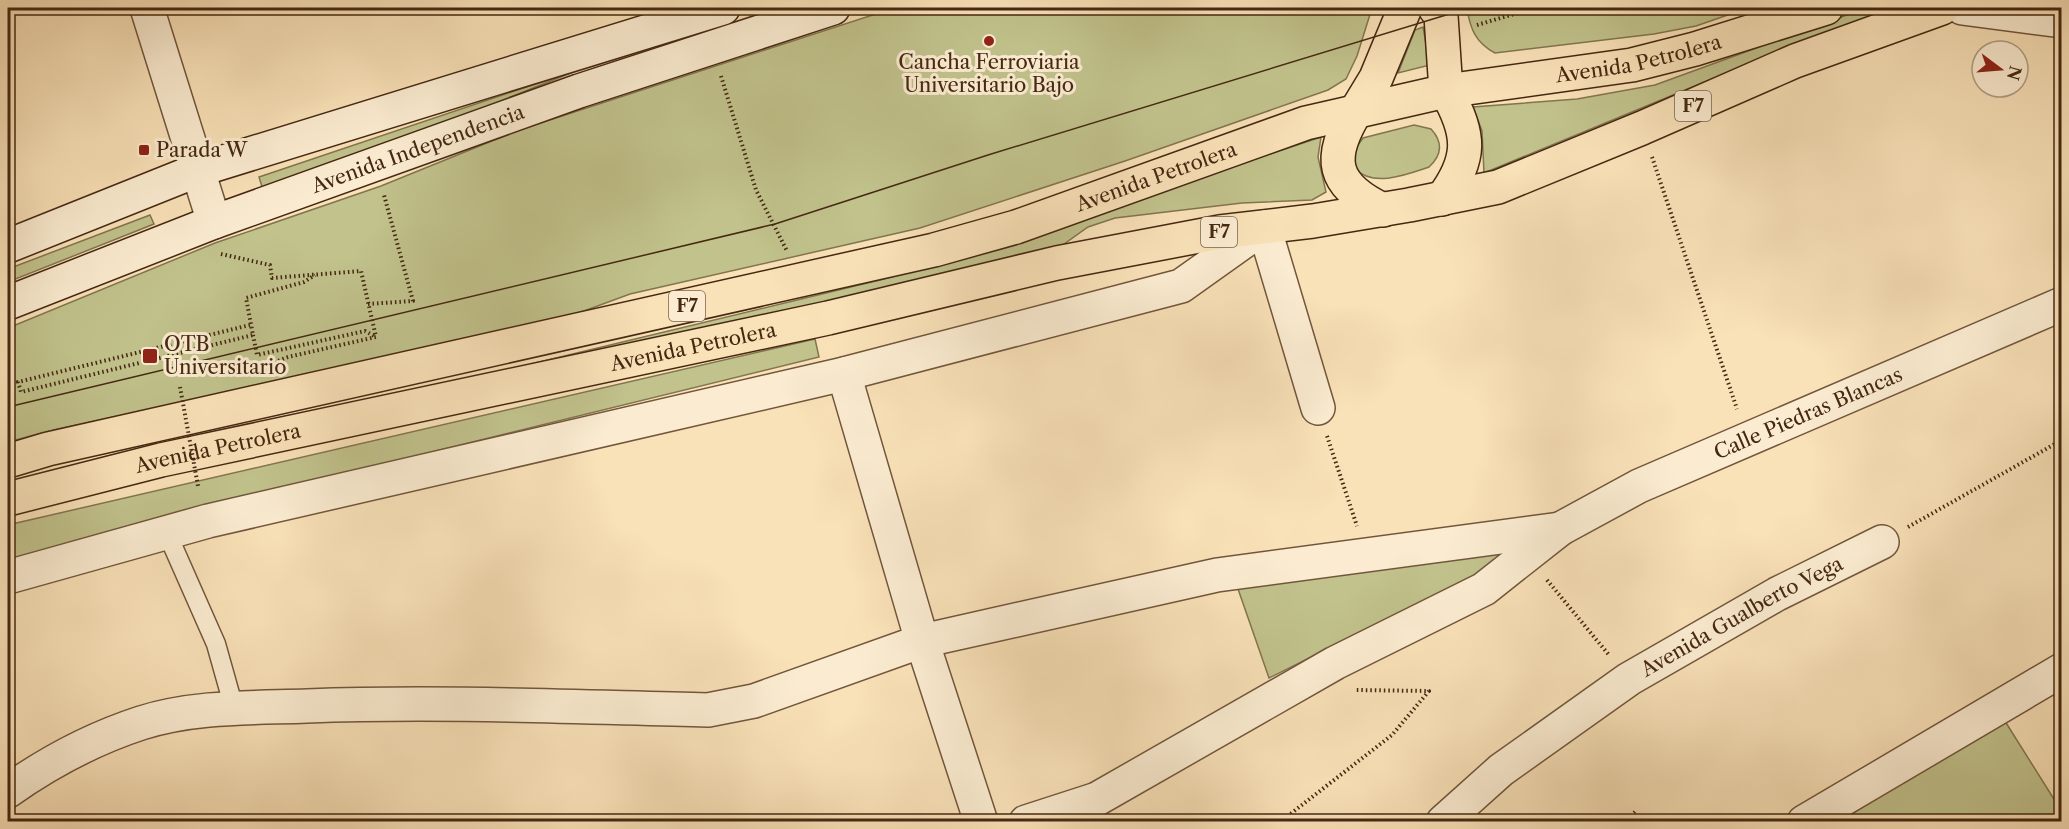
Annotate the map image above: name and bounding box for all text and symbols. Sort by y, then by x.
street label: Avenida Petrolera [1553,29,1725,88]
marker: Cancha Ferroviaria Universitario Bajo [982,34,996,48]
north arrow [1970,39,2030,99]
place label: Cancha Ferroviaria Universitario Bajo [898,50,1080,97]
text: N [2003,64,2026,83]
road number: F7 [1675,91,1711,121]
street label: Avenida Independencia [307,100,528,198]
street label: Avenida Petrolera [1072,137,1240,217]
place label: Parada W [156,138,248,162]
marker: Parada W [137,143,151,157]
road number: F7 [1201,217,1237,247]
road number: F7 [669,291,705,321]
street label: Avenida Petrolera [607,317,779,376]
place label: OTB Universitario [164,332,286,379]
marker: OTB Universitario [141,347,159,365]
street label: Calle Piedras Blancas [1710,362,1906,464]
street label: Avenida Petrolera [131,418,303,478]
street label: Avenida Gualberto Vega [1636,551,1847,682]

